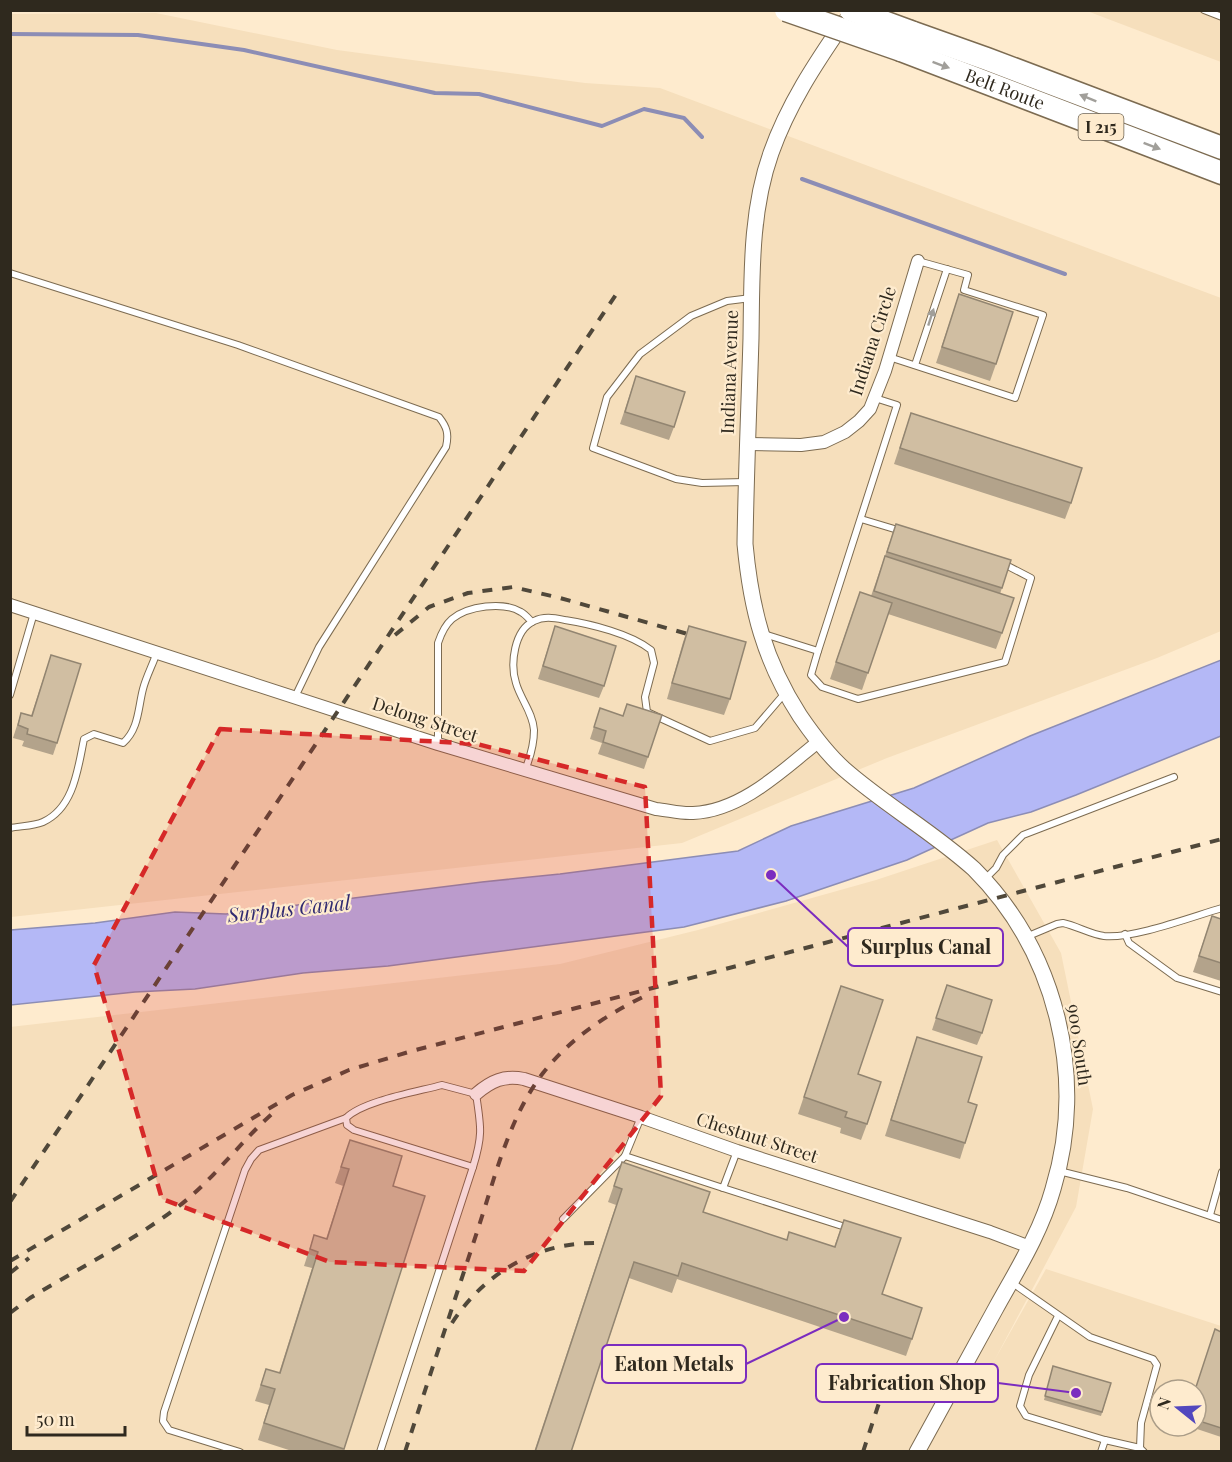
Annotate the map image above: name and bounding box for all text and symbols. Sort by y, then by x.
one-way arrow [932,60,950,70]
street label: Belt Route [962,63,1048,115]
one-way arrow [1079,93,1097,103]
road number: I 215 [1078,114,1124,140]
one-way arrow [1144,142,1162,152]
street label: Indiana Circle [843,283,901,398]
one-way arrow [926,308,936,326]
street label: Indiana Avenue [715,309,743,435]
street label: Delong Street [369,691,482,748]
water label: Surplus Canal [225,888,353,927]
callout: Surplus Canal [848,928,1003,966]
text: Surplus Canal [861,932,991,959]
street label: 900 South [1062,1002,1098,1088]
street label: Chestnut Street [693,1106,822,1168]
callout: Eaton Metals [602,1345,746,1383]
text: Eaton Metals [614,1349,734,1376]
callout: Fabrication Shop [816,1364,998,1402]
text: Fabrication Shop [828,1368,986,1395]
north arrow [1148,1378,1208,1438]
text: N [1151,1394,1175,1412]
scale bar [27,1399,124,1437]
text: 50 m [36,1407,75,1431]

